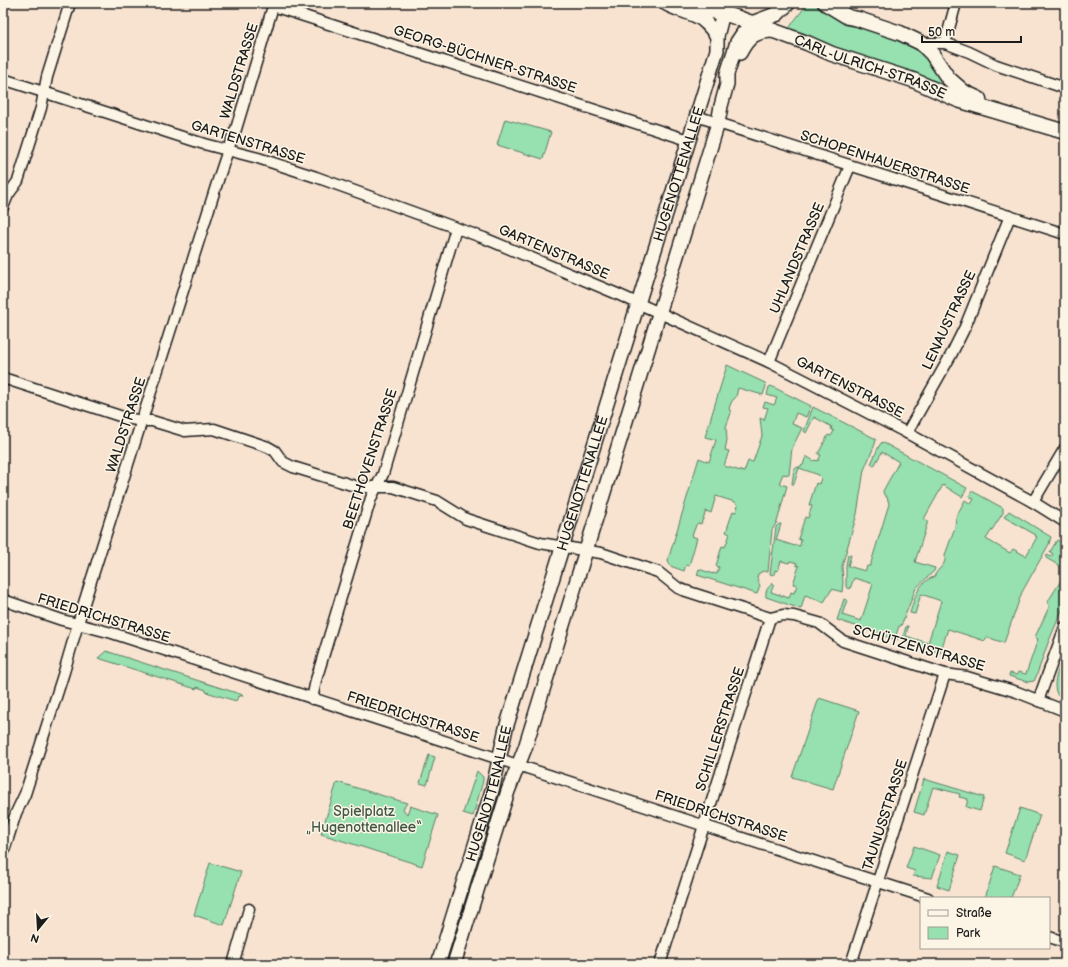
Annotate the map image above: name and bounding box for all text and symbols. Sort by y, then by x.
scale bar [922,18,1021,44]
street label: GEORG-BÜCHNER-STRASSE [391,20,579,97]
street label: WALDSTRASSE [216,21,262,121]
text: 50 m [928,25,955,40]
street label: CARL-ULRICH-STRASSE [792,31,949,102]
street label: HUGENOTTENALLEE [649,104,707,244]
street label: GARTENSTRASSE [189,117,307,167]
street label: SCHOPENHAUERSTRASSE [798,127,972,197]
street label: UHLANDSTRASSE [766,200,828,316]
street label: GARTENSTRASSE [496,221,612,283]
street label: LENAUSTRASSE [919,268,979,372]
street label: GARTENSTRASSE [793,353,907,421]
street label: WALDSTRASSE [103,375,149,475]
street label: BEETHOVENSTRASSE [339,387,401,531]
street label: HUGENOTTENALLEE [553,414,611,553]
street label: FRIEDRICHSTRASSE [36,590,172,646]
street label: SCHÜTZENSTRASSE [851,620,987,675]
street label: SCHILLERSTRASSE [692,665,748,793]
street label: FRIEDRICHSTRASSE [345,688,481,746]
street label: HUGENOTTENALLEE [462,724,515,864]
street label: TAUNUSSTRASSE [859,757,911,873]
street label: FRIEDRICHSTRASSE [653,787,789,845]
park label: Spielplatz „Hugenottenallee“ [306,803,422,836]
legend [920,897,1050,949]
text: Straße [956,906,992,921]
north arrow [18,909,58,949]
text: Park [956,926,980,941]
text: N [29,931,41,945]

